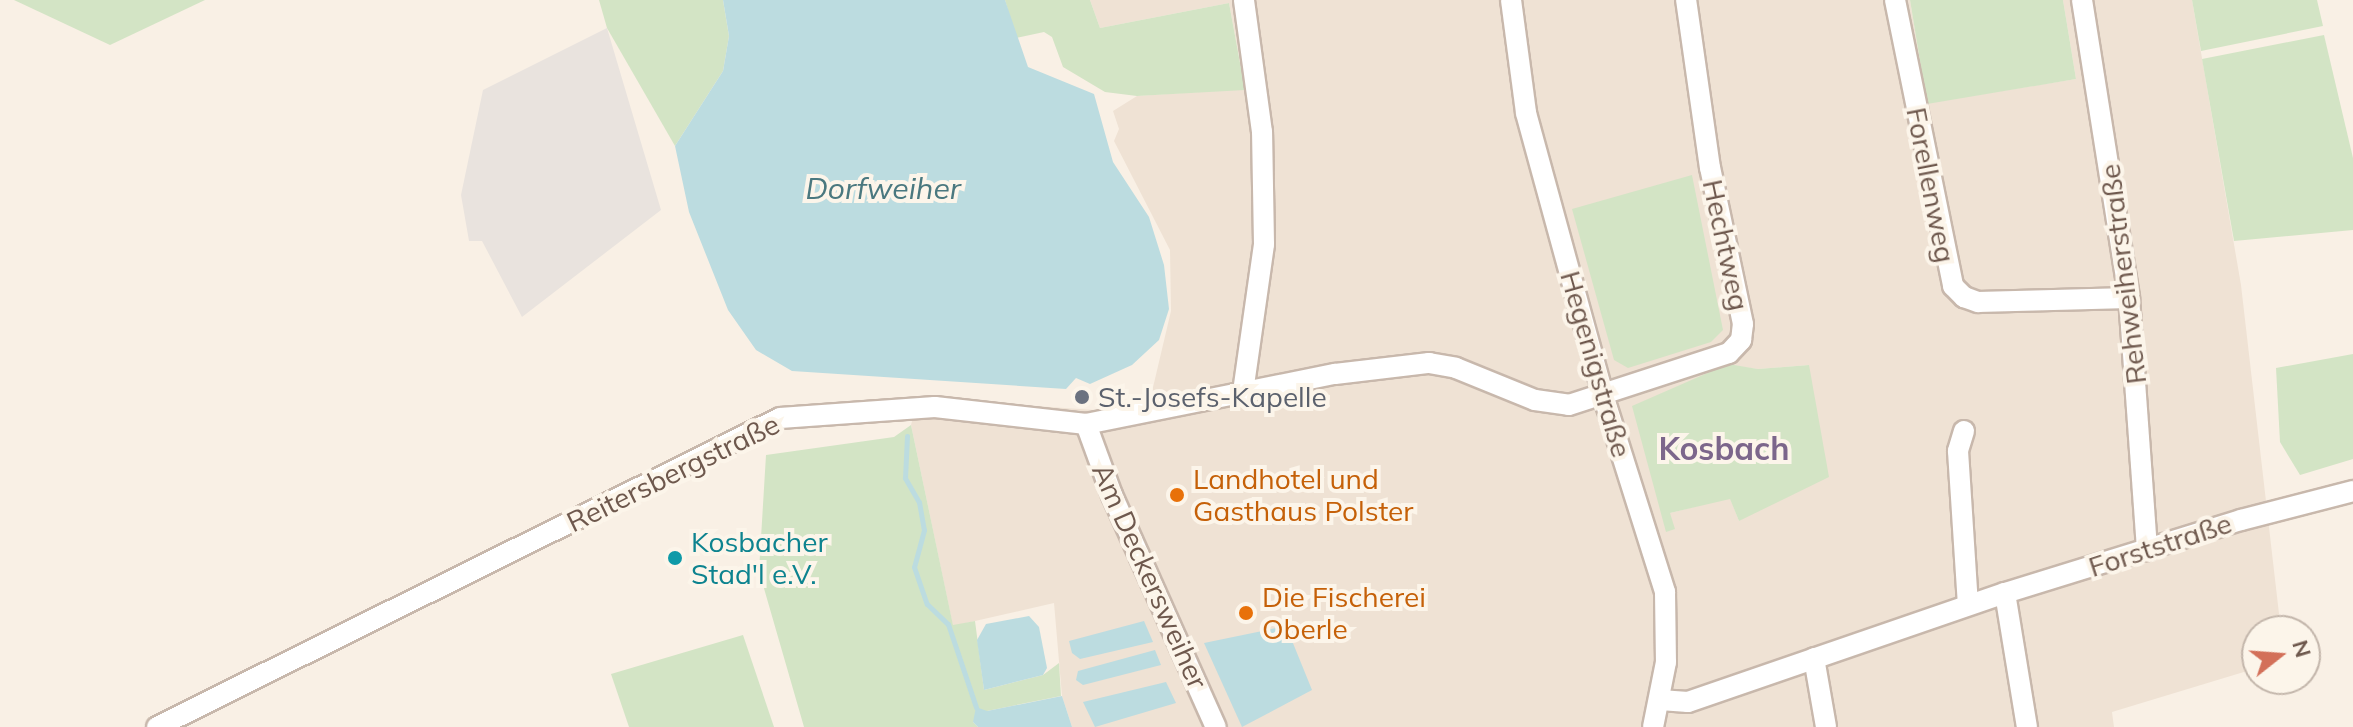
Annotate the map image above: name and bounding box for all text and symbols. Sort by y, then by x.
street label: Forellenweg [1899,105,1963,265]
street label: Rehweiherstraße [2093,162,2153,386]
water label: Dorfweiher [805,170,961,206]
street label: Hechtweg [1696,176,1756,314]
street label: Hegenigstraße [1553,267,1639,461]
place label: St.-Josefs-Kapelle [1098,380,1327,414]
marker: St.-Josefs-Kapelle [1073,388,1091,406]
street label: Reitersbergstraße [561,407,785,539]
district label: Kosbach [1659,429,1789,467]
street label: Am Deckersweiher [1085,458,1215,694]
place label: Landhotel und Gasthaus Polster [1193,462,1413,528]
marker: Landhotel und Gasthaus Polster [1168,486,1186,504]
street label: Forststraße [2084,506,2236,584]
place label: Kosbacher Stad'l e.V. [691,525,828,591]
marker: Kosbacher Stad'l e.V. [666,549,684,567]
place label: Die Fischerei Oberle [1262,580,1426,646]
marker: Die Fischerei Oberle [1237,604,1255,622]
north arrow [2241,615,2321,695]
text: N [2286,637,2318,661]

